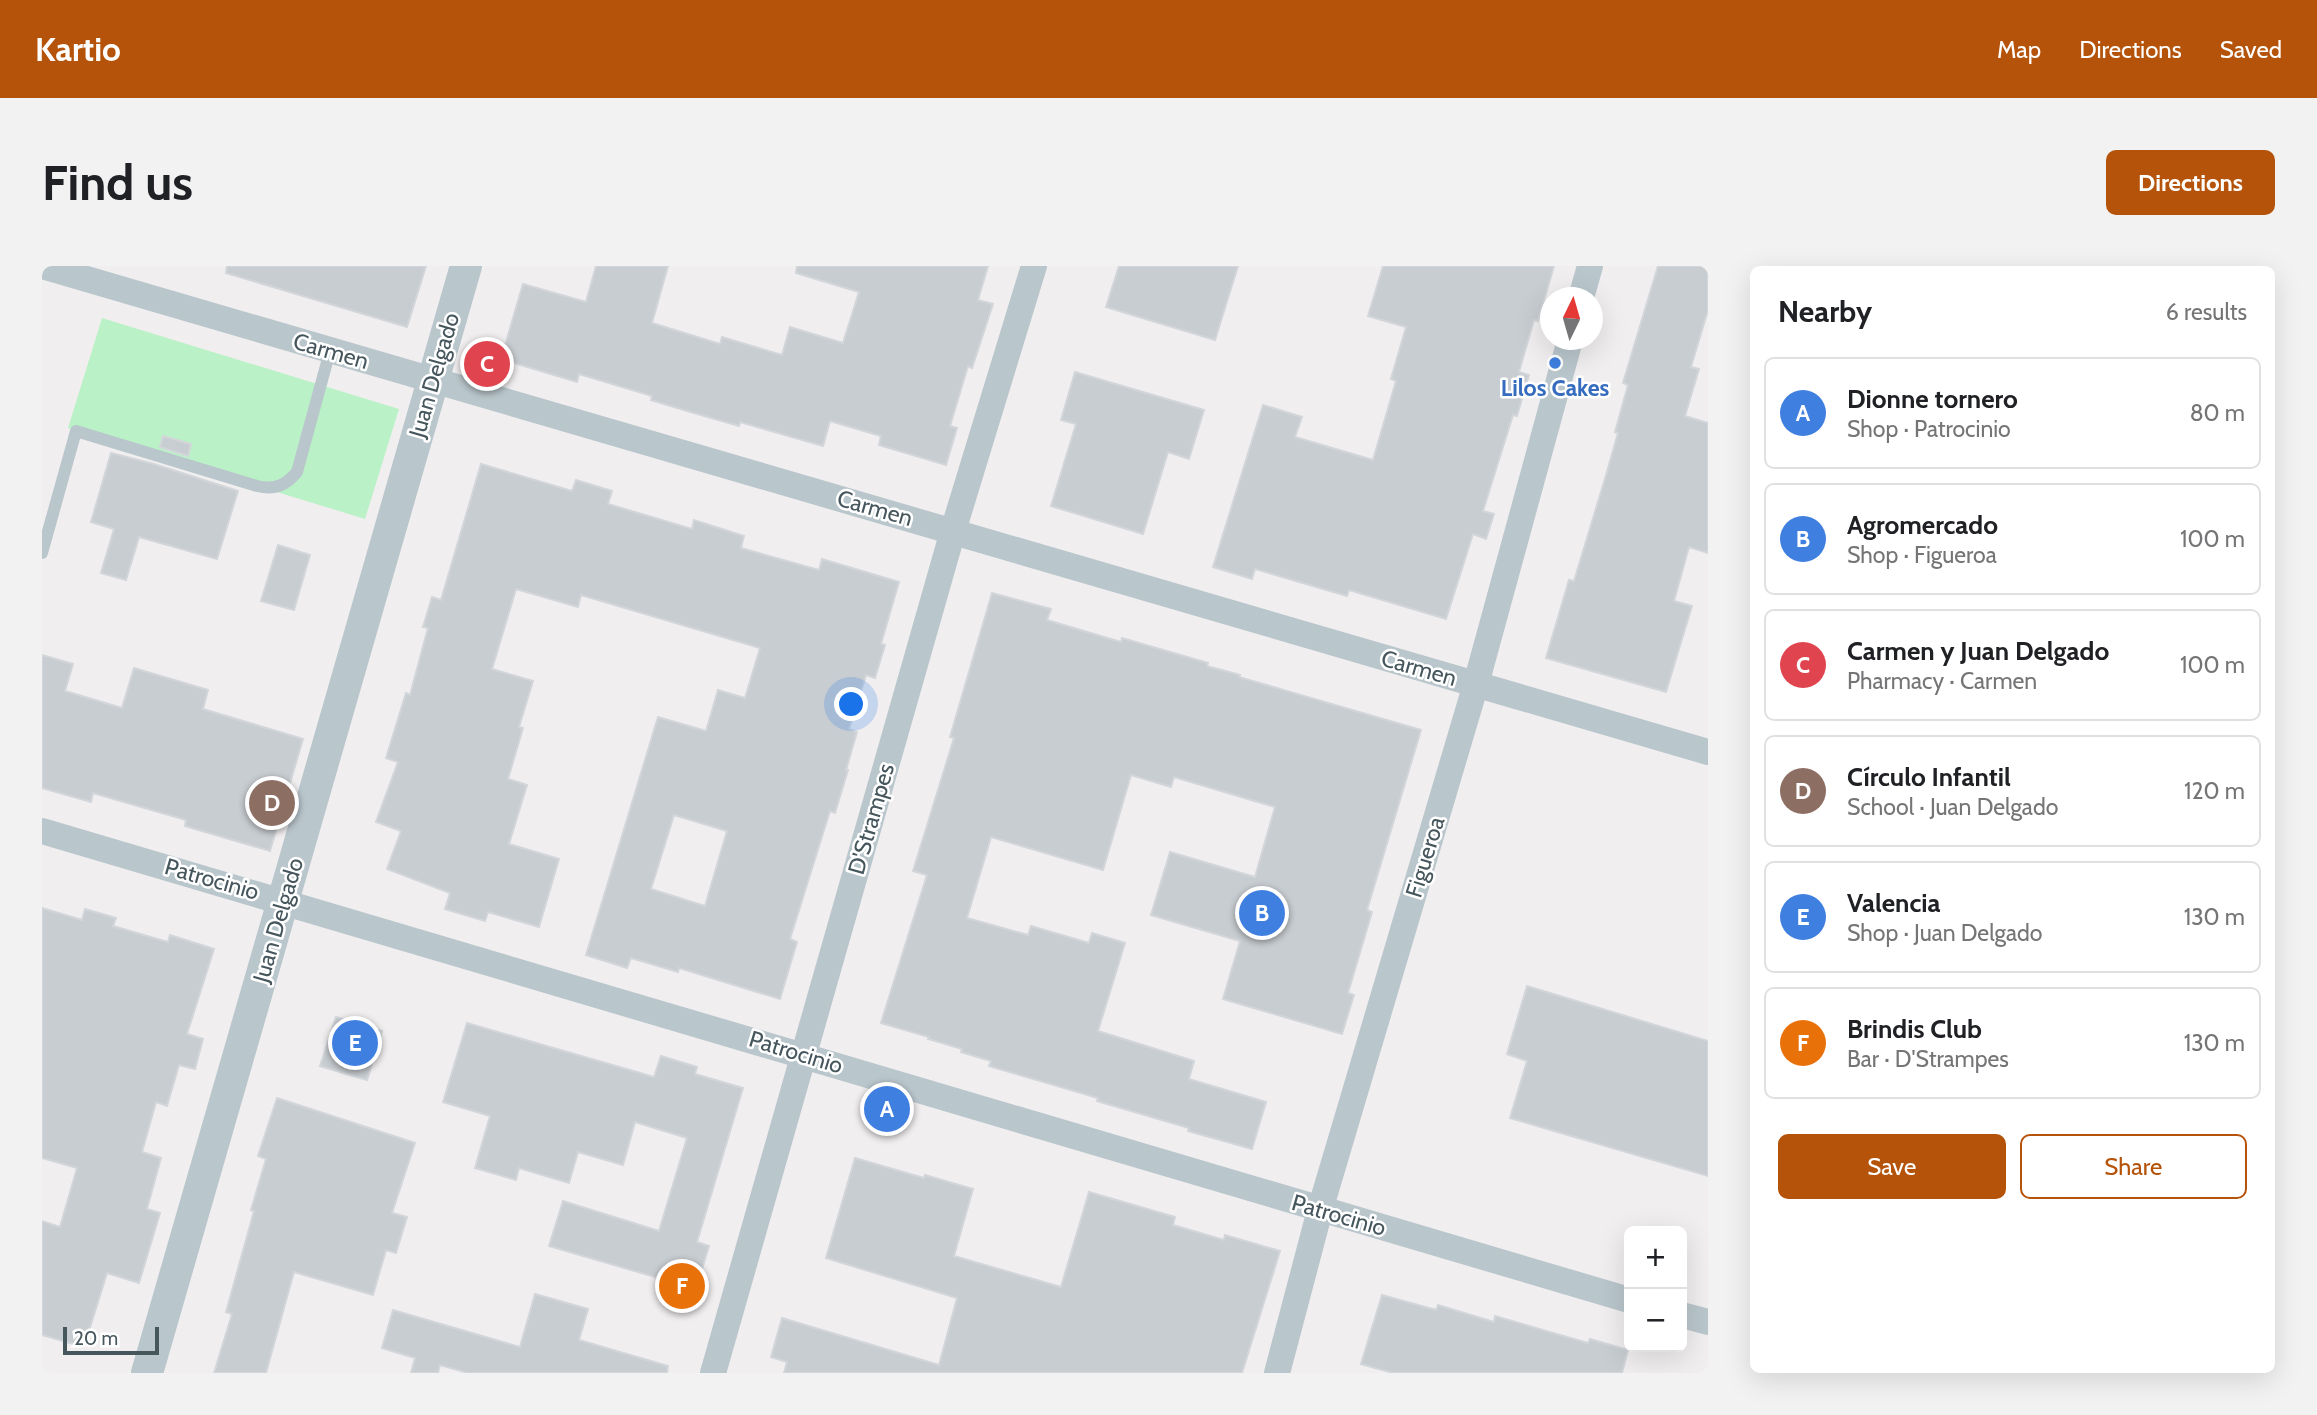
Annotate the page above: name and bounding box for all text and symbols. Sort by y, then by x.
text: Kartio [35,29,121,69]
text: Map [1997,35,2041,64]
text: Directions [2079,35,2182,64]
text: Saved [2220,35,2282,64]
button: Directions [2106,150,2275,215]
text: Find us [42,153,193,212]
north arrow [1540,287,1603,350]
text: Nearby [1778,293,1872,330]
text: 6 results [2166,298,2247,326]
street label: Juan Delgado [403,309,465,442]
street label: Carmen [290,327,372,375]
pin: C [464,338,510,390]
marker: Lilos Cakes [1547,355,1563,371]
place label: Lilos Cakes [1501,374,1610,402]
text: Dionne tornero [1847,383,2018,415]
text: A [1796,399,1810,427]
text: 80 m [2190,399,2245,427]
text: Shop · Patrocinio [1847,415,2011,443]
street label: Carmen [834,484,916,532]
text: Agromercado [1847,509,1998,541]
text: B [1796,525,1810,553]
text: 100 m [2180,525,2245,553]
text: Shop · Figueroa [1847,541,1997,569]
text: Carmen y Juan Delgado [1847,635,2109,667]
street label: Carmen [1378,644,1460,692]
text: C [1796,651,1810,679]
text: 100 m [2180,651,2245,679]
text: Pharmacy · Carmen [1847,667,2037,695]
your location [834,687,868,721]
street label: D'Strampes [842,760,900,878]
text: Círculo Infantil [1847,761,2011,793]
pin: D [249,777,295,829]
text: D [1795,777,1811,805]
text: 120 m [2184,777,2245,805]
text: School · Juan Delgado [1847,793,2058,821]
street label: Figueroa [1400,813,1450,901]
street label: Patrocinio [162,852,262,906]
street label: Juan Delgado [247,854,309,987]
pin: B [1239,887,1285,939]
text: Valencia [1847,887,1940,919]
text: E [1796,903,1810,931]
text: 130 m [2184,903,2245,931]
text: Shop · Juan Delgado [1847,919,2042,947]
text: Brindis Club [1847,1013,1982,1045]
pin: E [332,1017,378,1069]
street label: Patrocinio [746,1024,846,1080]
text: F [1797,1029,1809,1057]
text: 130 m [2184,1029,2245,1057]
text: Bar · D'Strampes [1847,1045,2009,1073]
pin: A [864,1083,910,1135]
button: Save [1778,1134,2006,1199]
button: Share [2020,1134,2247,1199]
street label: Patrocinio [1289,1188,1389,1242]
map controls [1624,1226,1687,1352]
button: + [1624,1226,1687,1289]
pin: F [659,1260,705,1312]
button: − [1624,1289,1687,1352]
scale bar [63,1324,159,1356]
text: 20 m [74,1327,118,1350]

